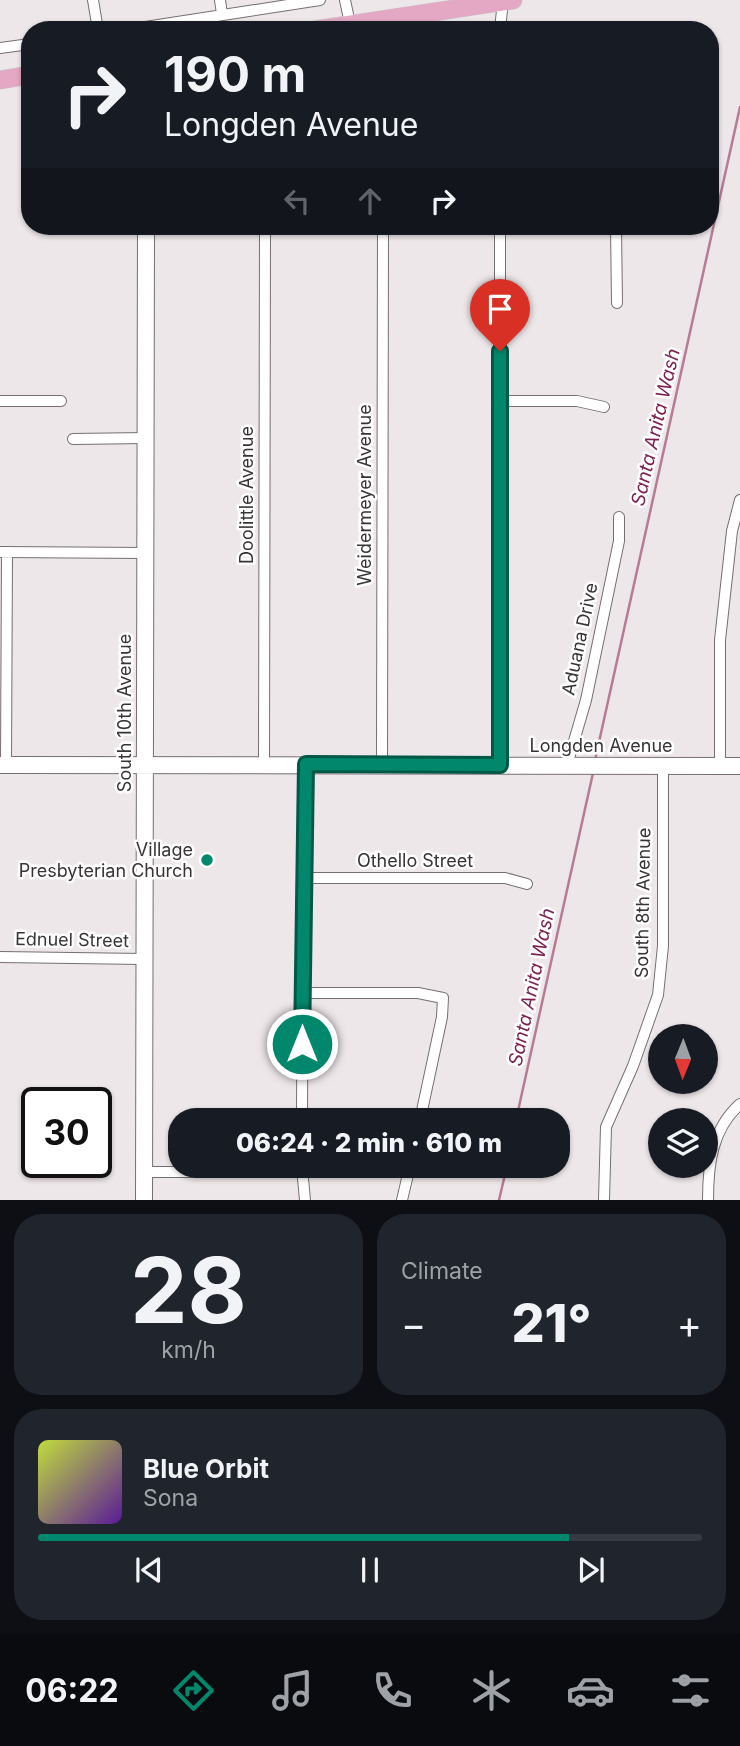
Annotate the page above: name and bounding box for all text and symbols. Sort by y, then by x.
text: 190 m [164,45,306,104]
icon: right [49,49,140,140]
text: Longden Avenue [164,105,418,144]
icon: left [278,182,316,220]
icon: ahead [351,182,389,220]
icon: right [424,182,462,220]
pin [470,279,530,351]
icon: arrive [481,290,519,328]
water label: Santa Anita Wash [626,346,685,508]
street label: Weidermeyer Avenue [354,404,375,586]
street label: Doolittle Avenue [236,426,257,564]
street label: Aduana Drive [557,581,602,697]
street label: South 10th Avenue [114,634,135,792]
street label: Longden Avenue [529,735,673,756]
street label: South 8th Avenue [631,828,654,978]
place label: Village Presbyterian Church [19,839,193,881]
street label: Othello Street [357,850,473,871]
marker: Village Presbyterian Church [199,852,215,868]
water label: Santa Anita Wash [504,906,559,1068]
street label: Ednuel Street [15,928,129,951]
position arrow [265,1007,339,1081]
north arrow [648,1024,718,1094]
map controls [648,1024,718,1178]
speed limit sign: 30 [21,1087,112,1178]
button: layers [648,1108,718,1178]
text: 06:24 · 2 min · 610 m [236,1127,502,1158]
text: 28 [130,1235,247,1345]
text: Climate [401,1257,483,1285]
text: 21° [511,1292,592,1355]
text: − [401,1301,426,1347]
text: + [677,1301,702,1347]
text: km/h [161,1336,216,1364]
text: Blue Orbit [143,1453,269,1484]
text: Sona [143,1484,198,1512]
icon: previous [130,1551,168,1589]
icon: pause [351,1551,389,1589]
icon: next [572,1551,610,1589]
icon: directions [169,1666,218,1715]
icon: music [268,1666,317,1715]
icon: phone [368,1666,417,1715]
icon: climate [467,1666,516,1715]
icon: car [566,1666,615,1715]
icon: filters [666,1666,715,1715]
text: 06:22 [25,1671,119,1710]

